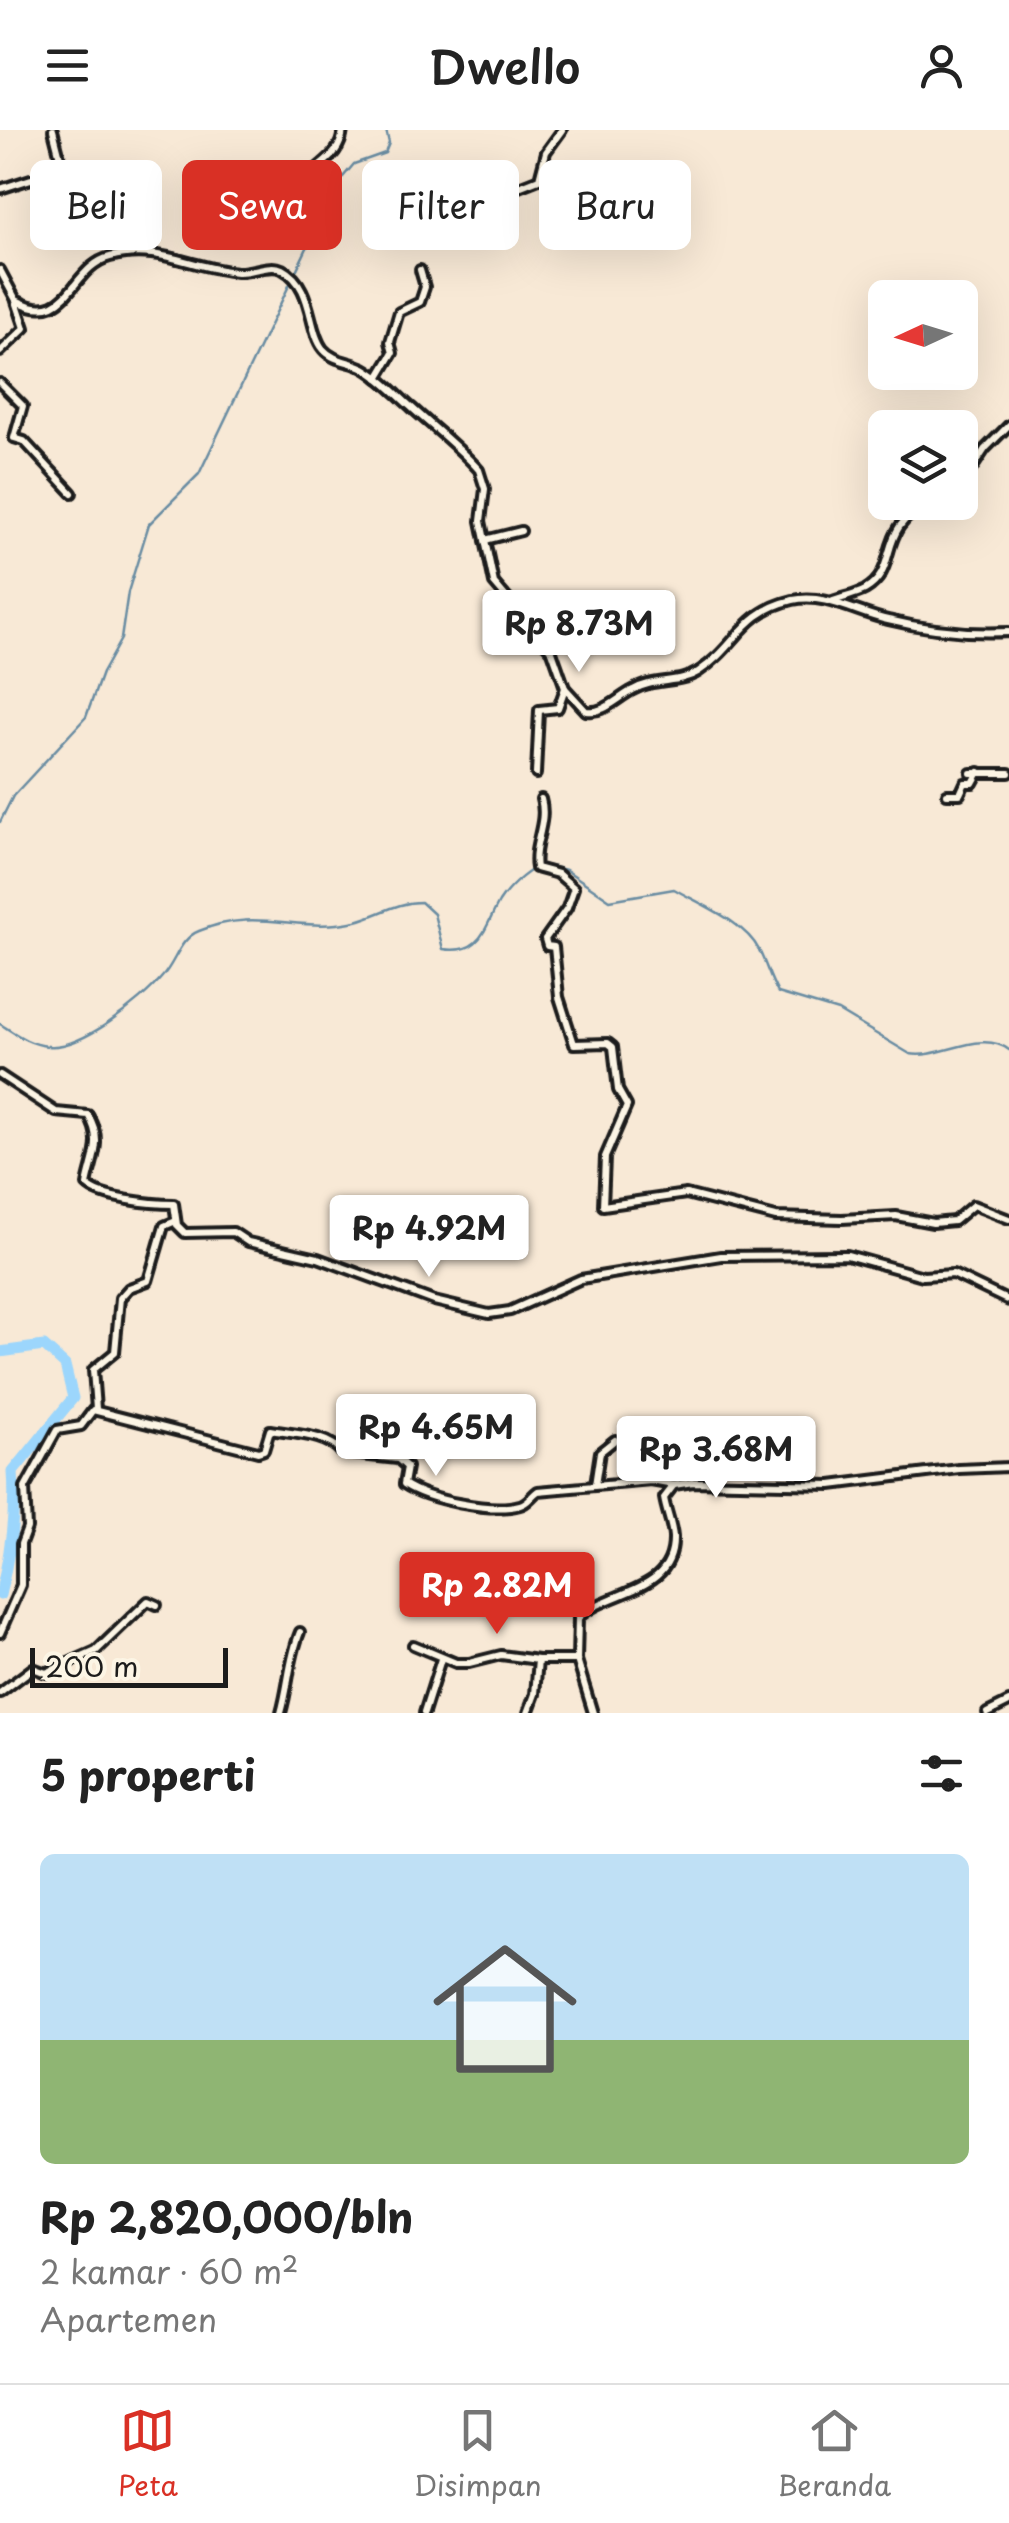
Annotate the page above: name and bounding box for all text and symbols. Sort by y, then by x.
text: Dwello [429,31,580,99]
icon: menu [40,38,95,93]
icon: person [914,38,969,93]
chip: Beli [30,160,162,250]
chip: Sewa [182,160,342,250]
chip: Filter [362,160,519,250]
chip: Baru [539,160,691,250]
north arrow [868,280,978,390]
map controls [868,280,978,520]
button: layers [868,410,978,520]
pin: Rp 8.73M [476,590,682,675]
text: Rp 8.73M [504,598,654,646]
pin: Rp 4.92M [326,1195,532,1280]
text: Rp 4.92M [352,1203,506,1251]
pin: Rp 4.65M [333,1394,539,1479]
text: Rp 4.65M [358,1402,514,1450]
pin: Rp 3.68M [613,1416,819,1501]
text: Rp 3.68M [639,1424,793,1472]
pin: Rp 2.82M [394,1552,600,1637]
text: Rp 2.82M [422,1560,572,1608]
scale bar [30,1643,228,1688]
text: 200 m [45,1644,138,1687]
text: 5 properti [40,1742,255,1805]
icon: filters [914,1746,969,1801]
icon: home [415,1919,595,2099]
text: Rp 2,820,000/bln [40,2184,413,2247]
text: 2 kamar · 60 m² [40,2247,299,2295]
text: Apartemen [40,2295,217,2343]
tab: Peta [118,2403,178,2506]
tab: Disimpan [414,2403,542,2506]
tab: Beranda [777,2403,891,2506]

